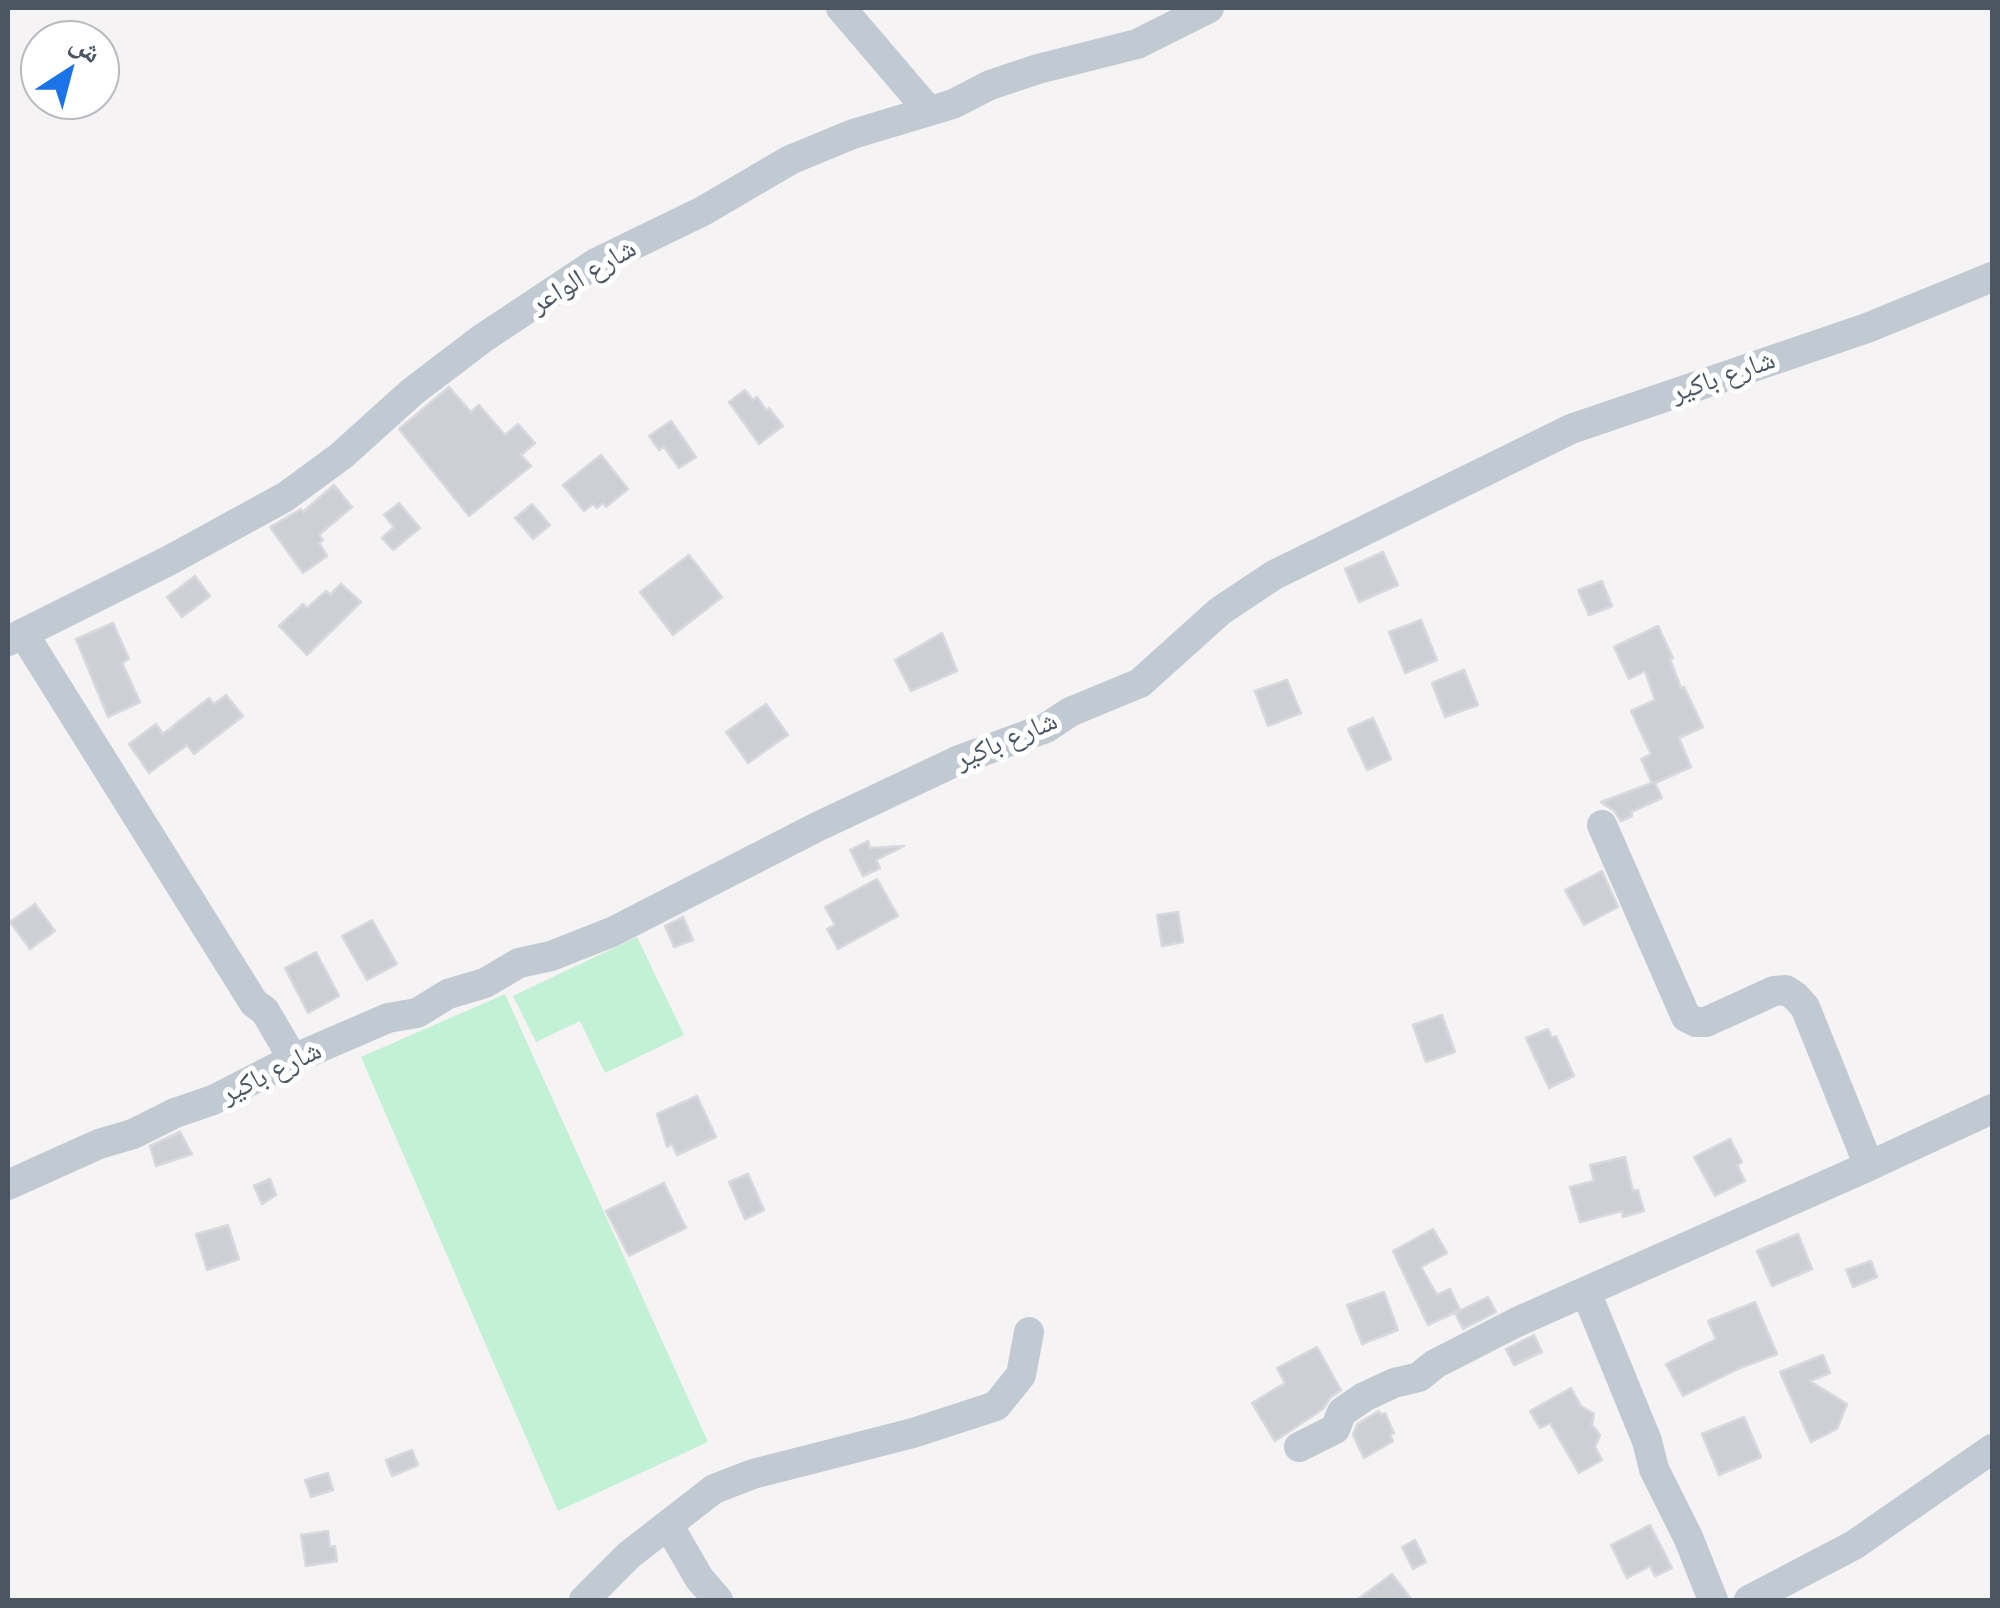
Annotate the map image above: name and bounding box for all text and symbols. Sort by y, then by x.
north arrow [20,20,120,120]
text: ش [65,25,108,69]
street label: شارع الواعر [524,231,642,321]
street label: شارع باكير [1666,343,1780,409]
street label: شارع باكير [950,703,1062,777]
street label: شارع باكير [215,1033,327,1111]

